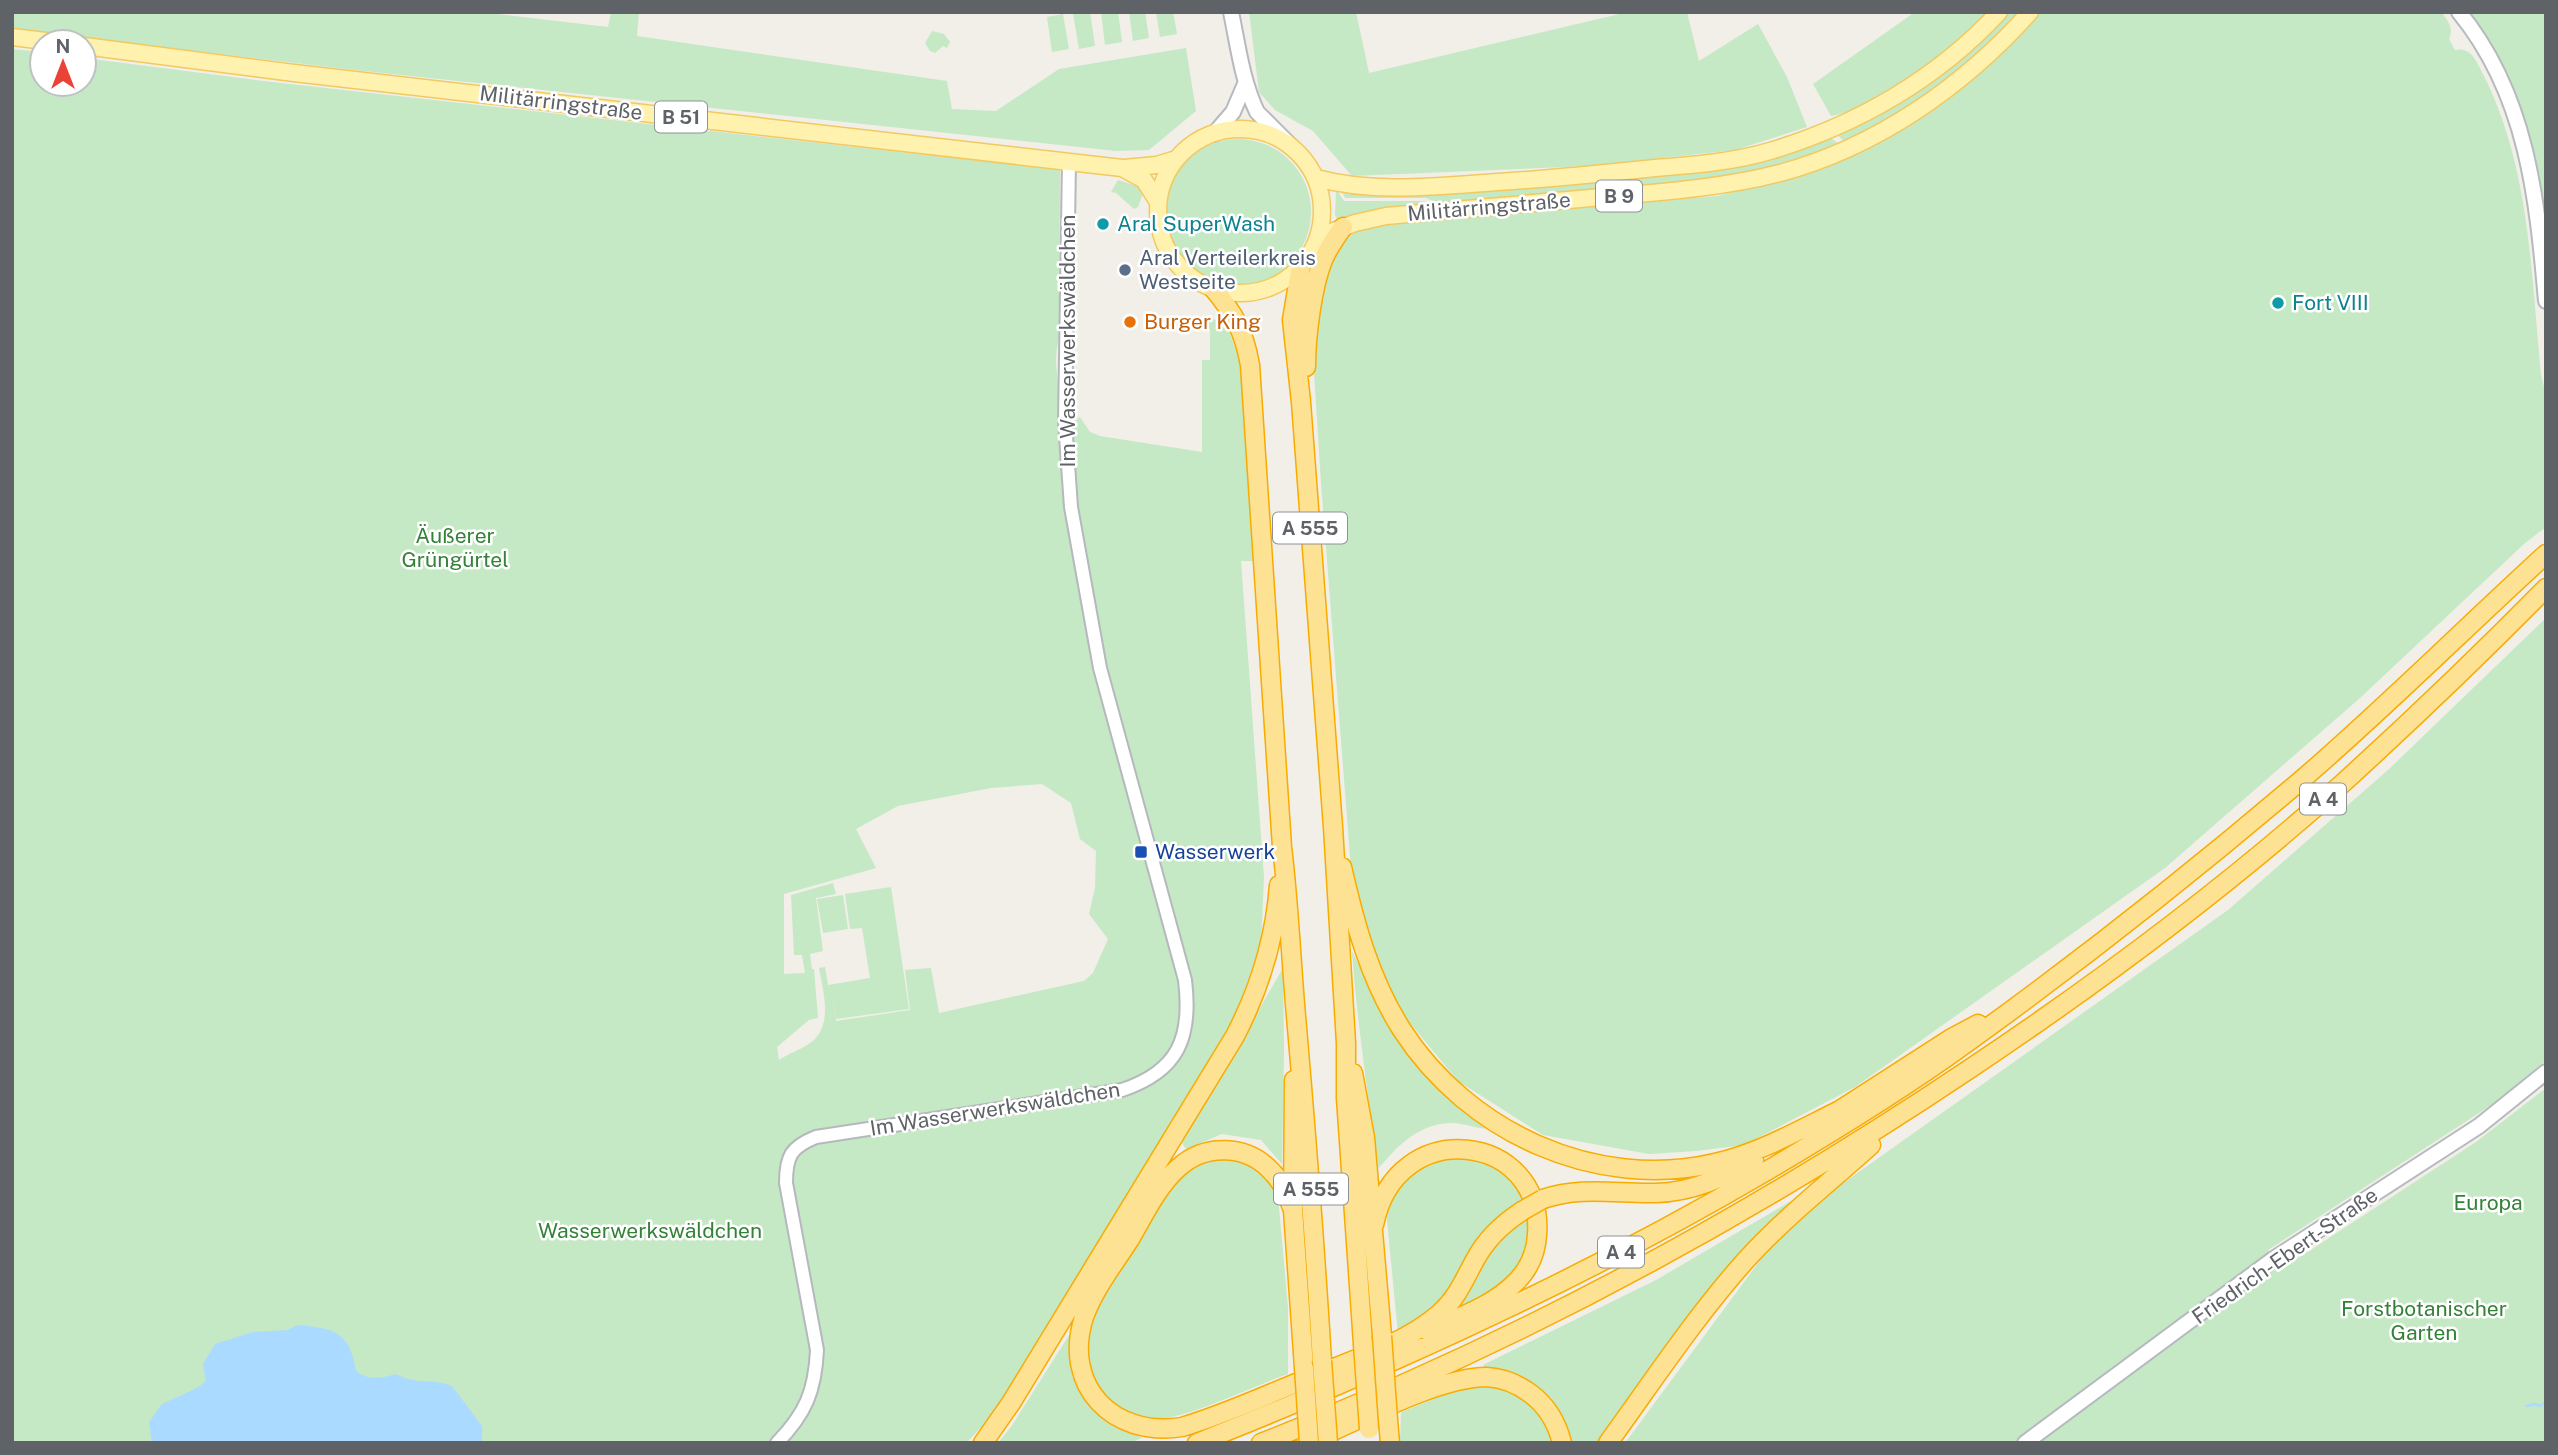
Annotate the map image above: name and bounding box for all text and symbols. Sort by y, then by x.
north arrow [28,28,98,98]
text: N [56,35,70,57]
street label: Militärringstraße [478,80,644,125]
road number: B 51 [655,102,707,132]
road number: B 9 [1596,180,1642,212]
street label: Militärringstraße [1406,187,1572,226]
place label: Aral SuperWash [1117,211,1275,236]
street label: Im Wasserwerkswäldchen [1055,215,1080,467]
marker: Aral SuperWash [1095,216,1111,232]
place label: Aral Verteilerkreis Westseite [1139,245,1316,294]
marker: Aral Verteilerkreis Westseite [1117,262,1133,278]
place label: Fort VIII [2292,290,2369,315]
marker: Fort VIII [2270,295,2286,311]
place label: Burger King [1144,309,1261,334]
marker: Burger King [1122,314,1138,330]
road number: A 555 [1273,512,1347,544]
park label: Äußerer Grüngürtel [401,523,509,572]
road number: A 4 [2300,784,2346,814]
place label: Wasserwerk [1155,839,1275,864]
marker: Wasserwerk [1133,844,1149,860]
street label: Im Wasserwerkswäldchen [868,1076,1122,1141]
road number: A 555 [1274,1174,1348,1204]
street label: Friedrich-Ebert-Straße [2187,1182,2382,1329]
park label: Europa [2453,1190,2523,1215]
park label: Wasserwerkswäldchen [538,1218,762,1243]
road number: A 4 [1598,1236,1644,1268]
park label: Forstbotanischer Garten [2341,1296,2507,1345]

